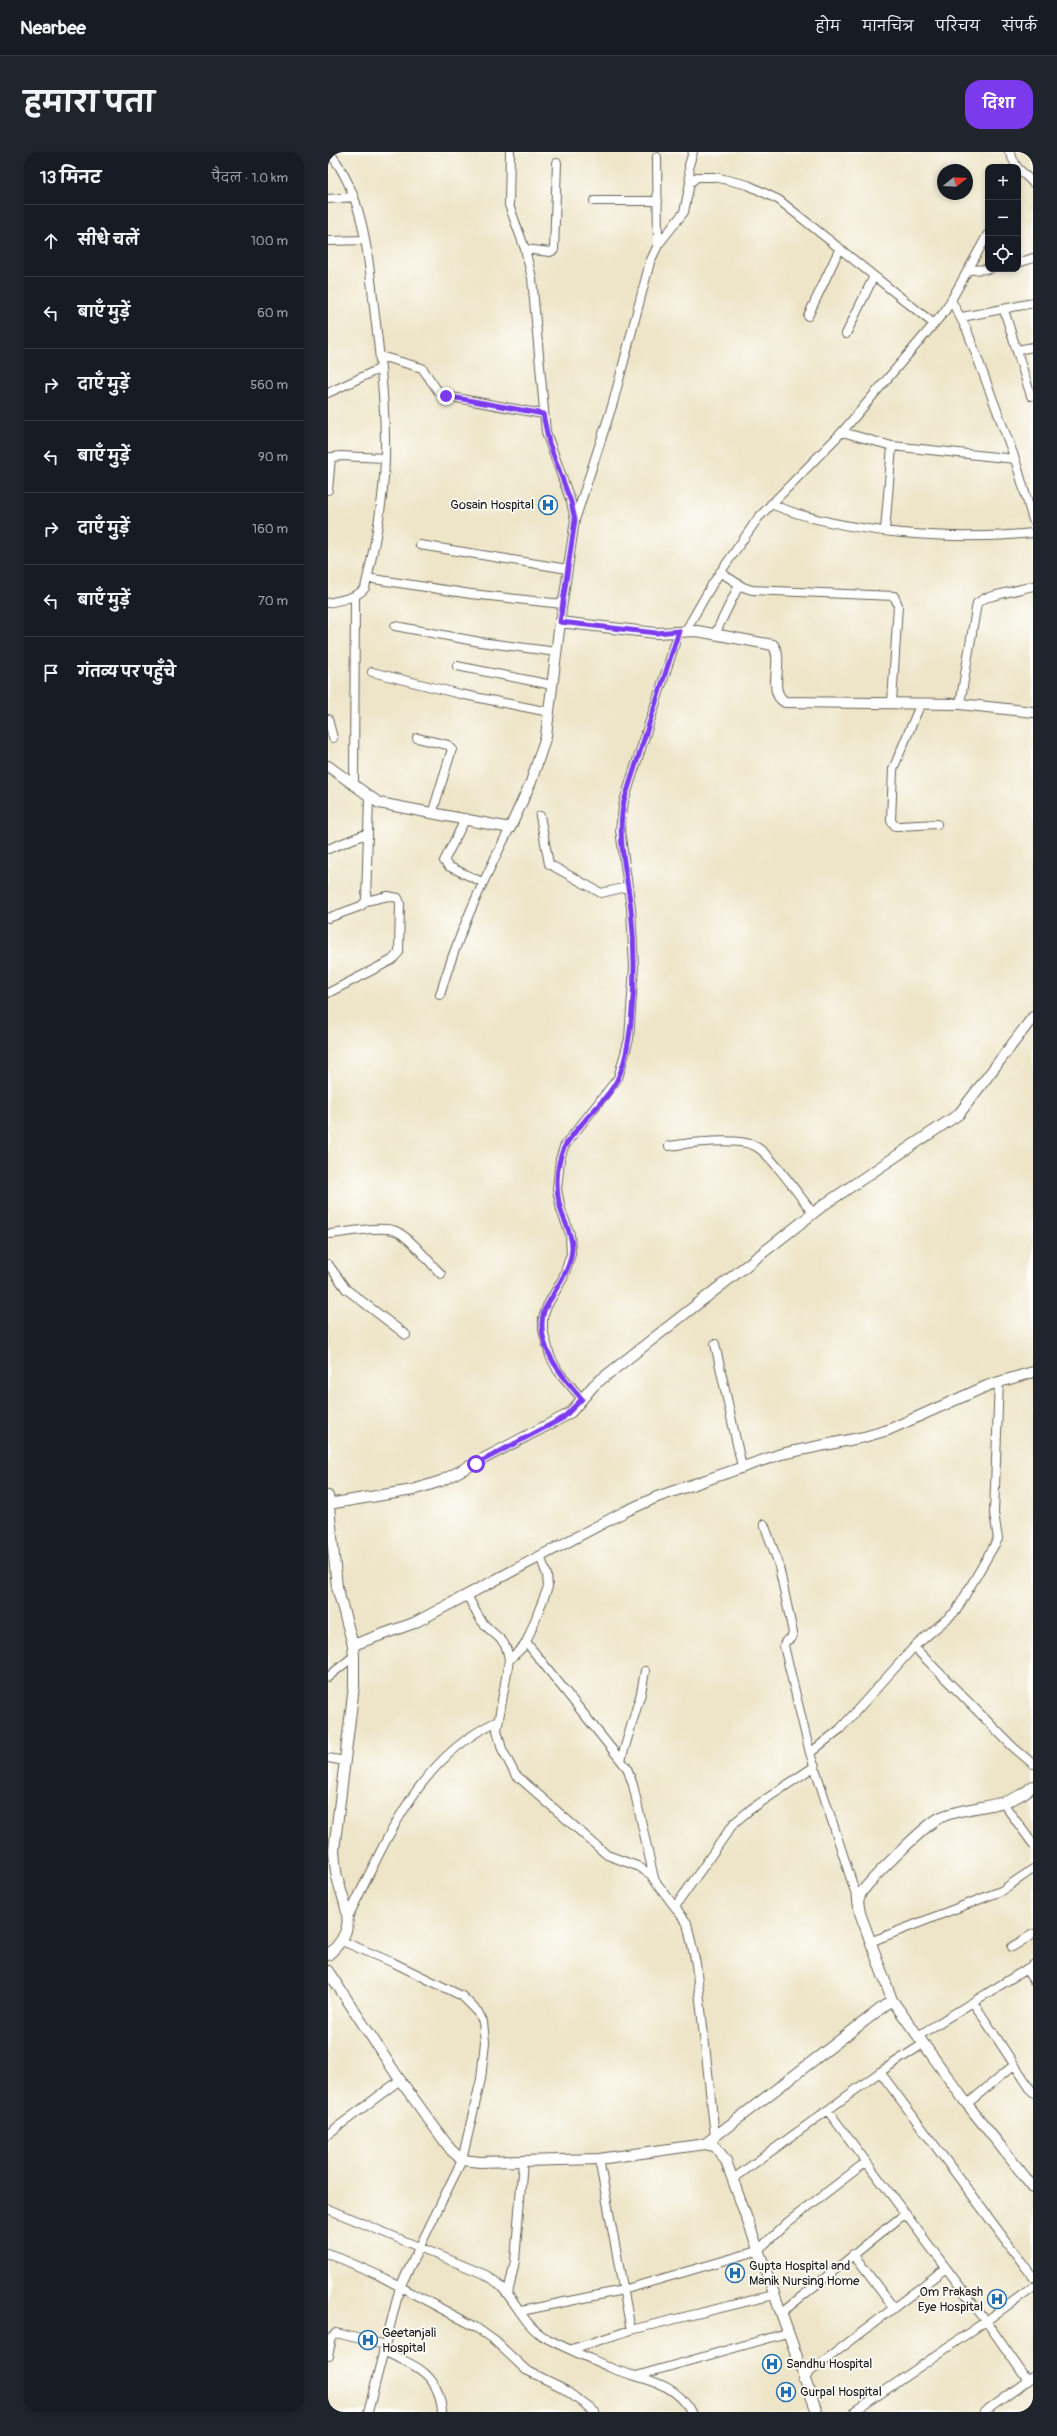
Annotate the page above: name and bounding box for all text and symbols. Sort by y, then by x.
text: Nearbee [20,16,86,40]
text: होम [816,18,840,35]
text: मानचित्र [862,18,914,35]
text: परिचय [936,18,980,35]
text: संपर्क [1002,18,1037,35]
button: दिशा [965,80,1033,129]
text: हमारा पता [24,86,155,121]
north arrow [937,164,973,200]
map controls [985,164,1021,272]
button: + [985,164,1021,200]
text: 13 मिनट [40,167,101,188]
text: पैदल · 1.0 km [211,170,288,186]
button: − [985,200,1021,236]
icon: ahead [40,230,62,252]
text: सीधे चलें [78,231,139,250]
text: 100 m [251,233,288,249]
button: locate [985,236,1021,272]
icon: left [40,302,62,324]
text: बाएँ मुड़ें [78,303,130,322]
text: 60 m [257,305,288,321]
icon: right [40,374,62,396]
text: दाएँ मुड़ें [78,375,130,394]
text: 560 m [250,377,288,393]
route end [437,387,455,405]
icon: left [40,446,62,468]
text: बाएँ मुड़ें [78,447,130,466]
text: 90 m [258,449,288,465]
hospital icon: Gosain Hospital [537,494,559,516]
place label: Gosain Hospital [450,497,534,513]
icon: right [40,518,62,540]
text: दाएँ मुड़ें [78,519,130,538]
text: 160 m [252,521,288,537]
icon: left [40,590,62,612]
text: बाएँ मुड़ें [78,591,130,610]
text: 70 m [258,593,288,609]
icon: arrive [40,662,62,684]
text: गंतव्य पर पहुँचे [78,663,176,682]
route start [467,1455,485,1473]
place label: Gupta Hospital and Manik Nursing Home [749,2258,860,2289]
hospital icon: Gupta Hospital and Manik Nursing Home [724,2262,746,2284]
place label: Om Prakash Eye Hospital [918,2284,983,2315]
hospital icon: Om Prakash Eye Hospital [986,2288,1008,2310]
place label: Geetanjali Hospital [382,2325,436,2356]
hospital icon: Geetanjali Hospital [357,2329,379,2351]
hospital icon: Sandhu Hospital [761,2353,783,2375]
place label: Sandhu Hospital [786,2356,872,2372]
hospital icon: Gurpal Hospital [775,2381,797,2403]
place label: Gurpal Hospital [800,2384,882,2400]

